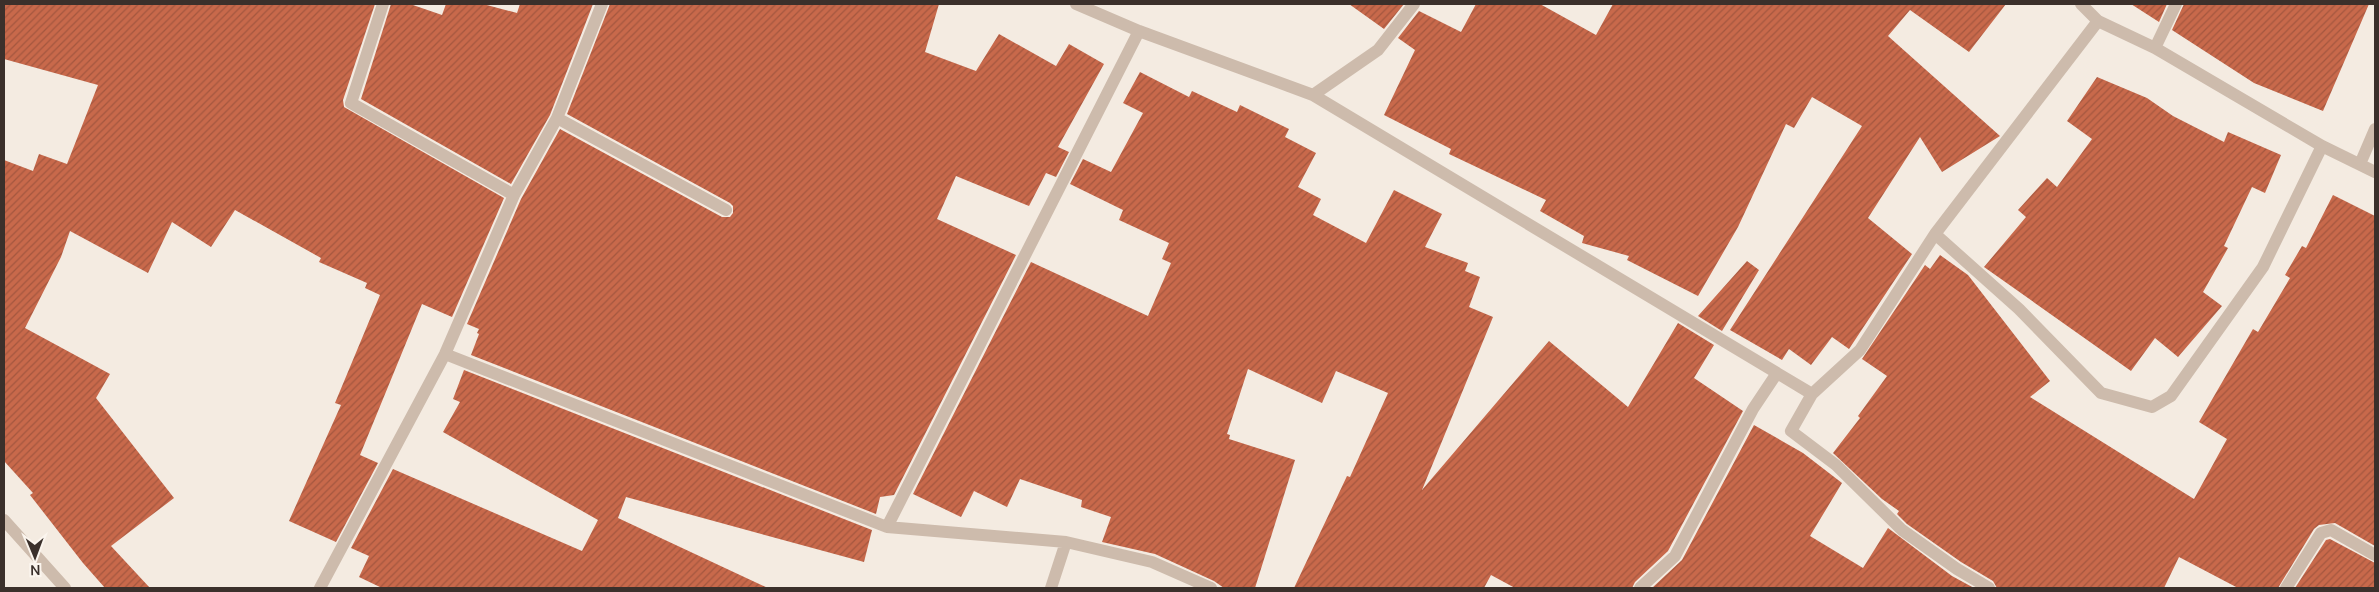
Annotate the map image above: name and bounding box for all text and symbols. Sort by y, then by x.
north arrow [10,532,60,582]
text: N [30,561,40,580]

